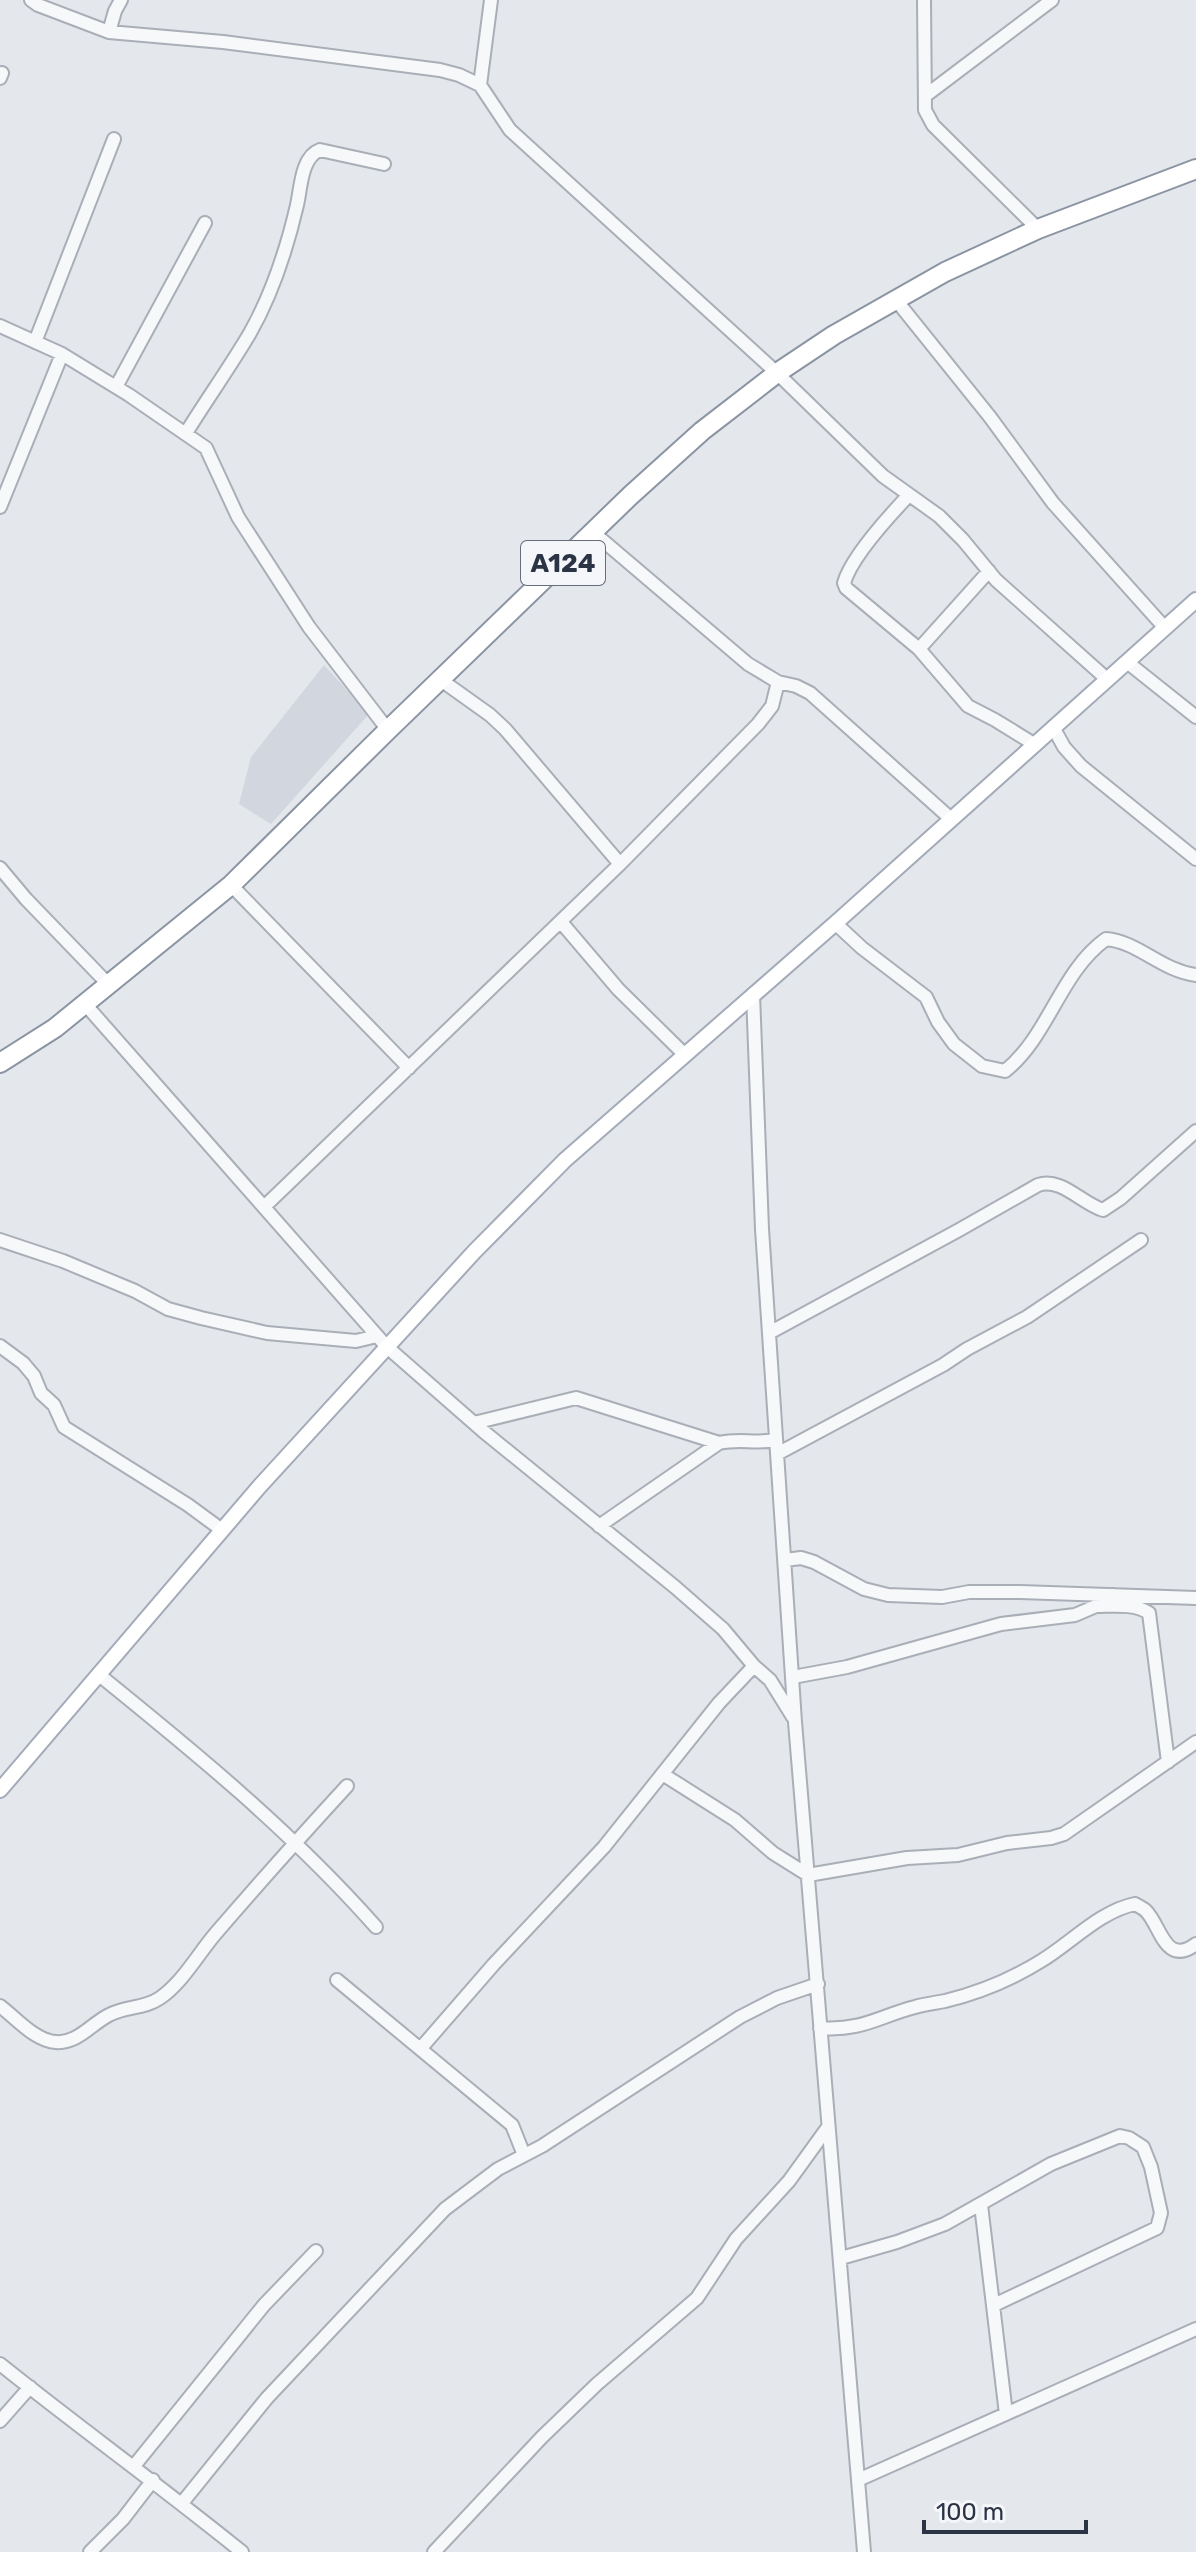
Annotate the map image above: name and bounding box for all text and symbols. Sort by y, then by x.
road number: A124 [521,541,605,585]
scale bar [924,2484,1086,2534]
text: 100 m [936,2498,1004,2526]

